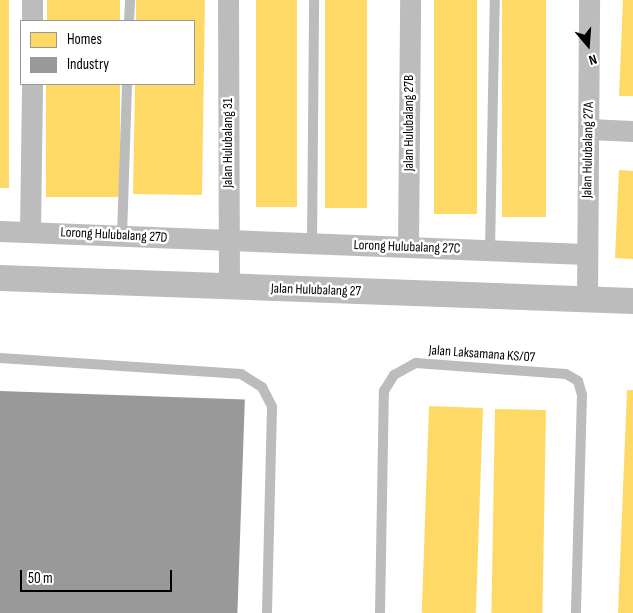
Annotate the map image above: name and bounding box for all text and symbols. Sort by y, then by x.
legend [20,20,195,85]
north arrow [563,20,613,70]
text: Homes [67,30,102,49]
text: N [587,50,599,69]
text: Industry [67,55,109,74]
street label: Jalan Hulubalang 27B [401,75,417,171]
street label: Jalan Hulubalang 31 [220,98,236,188]
street label: Jalan Hulubalang 27A [579,102,597,198]
street label: Lorong Hulubalang 27D [60,224,168,246]
street label: Lorong Hulubalang 27C [353,237,461,257]
street label: Jalan Hulubalang 27 [271,280,361,300]
street label: Jalan Laksamana KS/07 [428,342,536,366]
scale bar [22,560,175,592]
text: 50 m [28,569,53,588]

